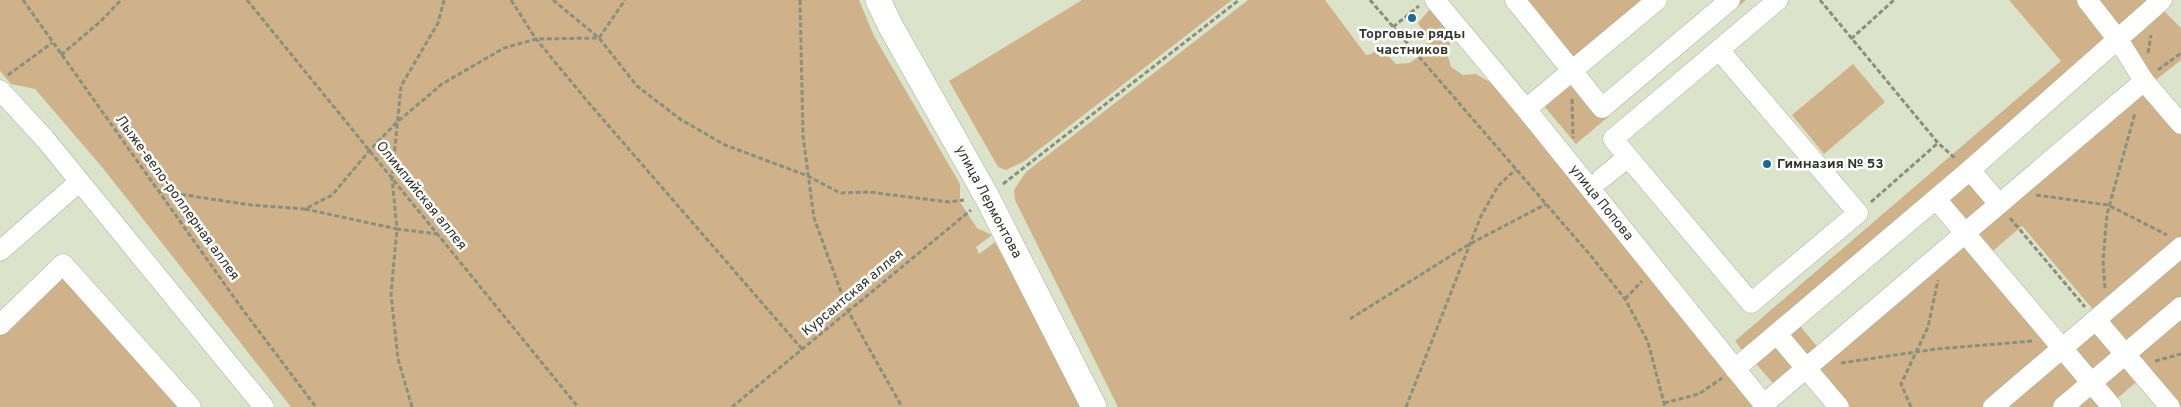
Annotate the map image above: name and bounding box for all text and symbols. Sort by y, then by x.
marker: Торговые ряды частников [1406,12,1418,24]
place label: Торговые ряды частников [1359,26,1465,59]
street label: Лыже-вело-роллерная аллея [111,112,243,284]
street label: Олимпийская аллея [372,138,470,254]
street label: улица Лермонтова [951,143,1025,261]
place label: Гимназия № 53 [1777,156,1884,173]
marker: Гимназия № 53 [1761,158,1773,170]
street label: улица Попова [1565,162,1637,244]
street label: Курсантская аллея [799,246,907,340]

